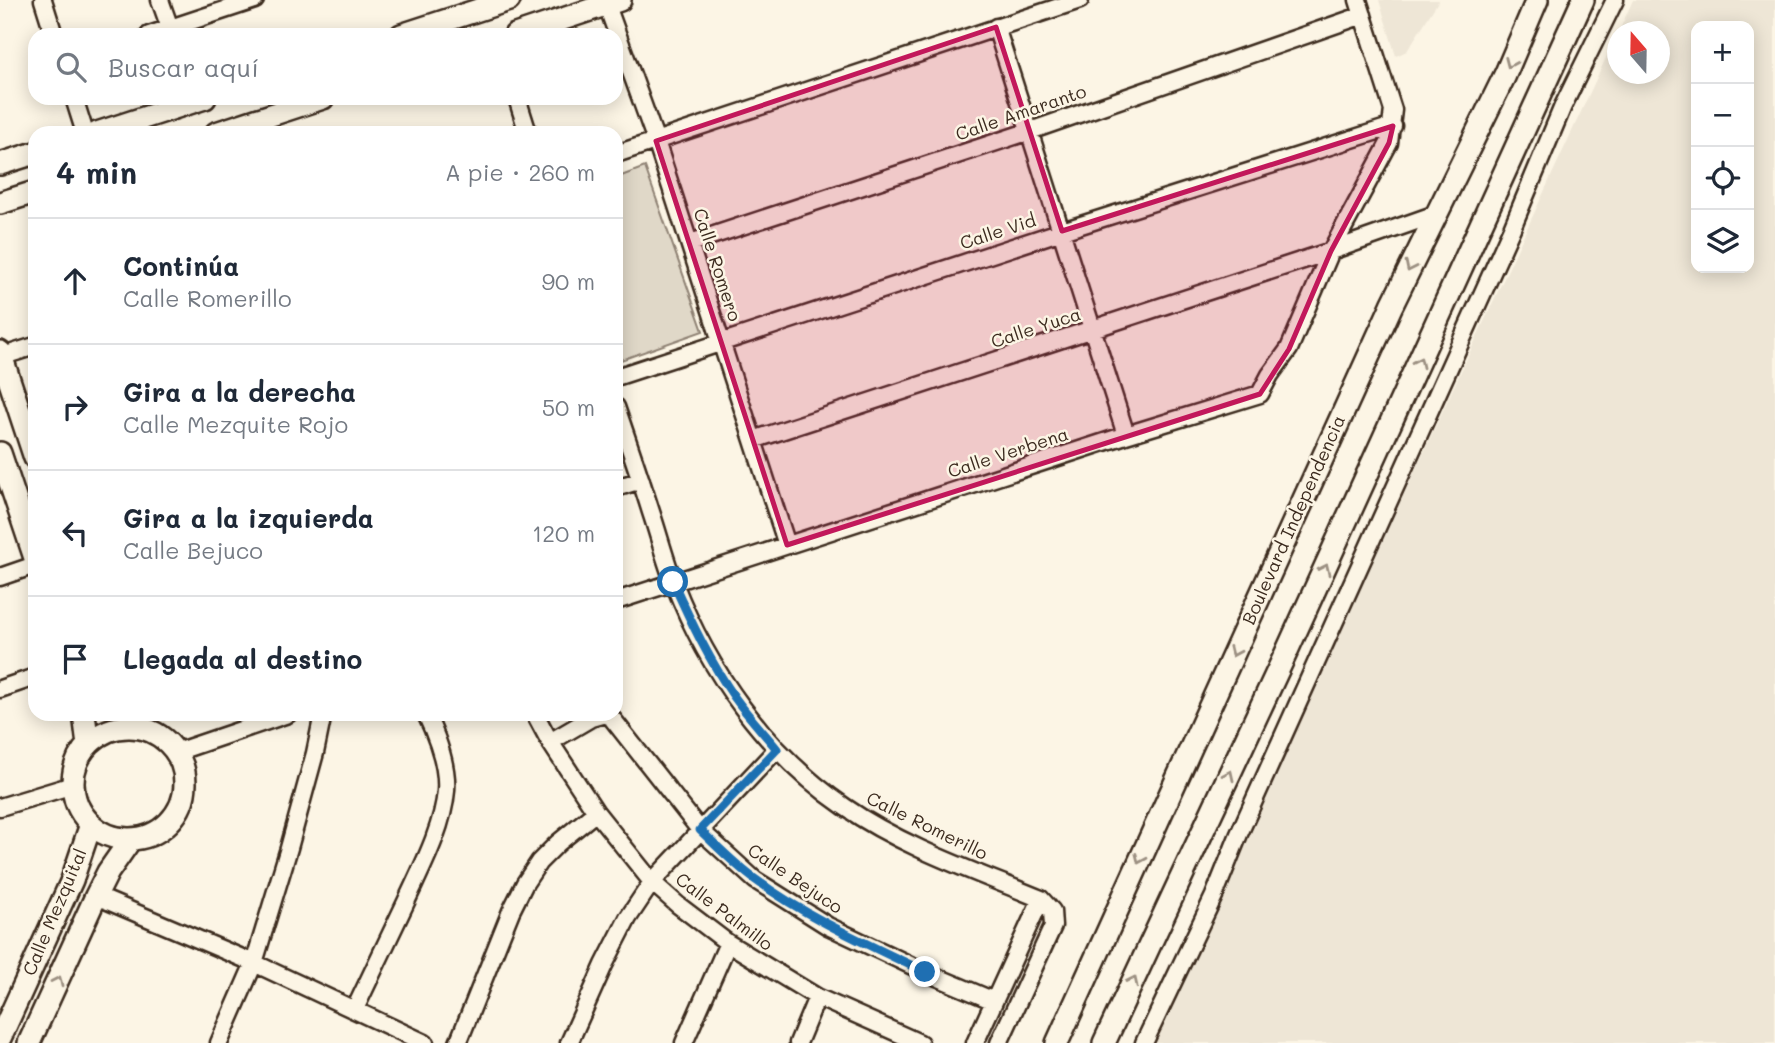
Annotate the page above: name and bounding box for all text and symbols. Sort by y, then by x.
north arrow [1607,21,1670,84]
map controls [1691,21,1754,273]
button: + [1691,21,1754,84]
search box [28,28,623,105]
icon: search [52,48,90,86]
text: Buscar aquí [108,50,259,84]
one-way arrow [1504,56,1518,68]
street label: Calle Amaranto [952,78,1090,146]
button: − [1691,84,1754,147]
button: locate [1691,147,1754,210]
text: 4 min [56,152,137,192]
text: A pie · 260 m [445,157,595,187]
street label: Calle Romero [688,205,748,325]
street label: Calle Vid [957,208,1039,255]
button: layers [1691,210,1754,273]
text: Continúa [123,249,239,283]
one-way arrow [1405,260,1419,272]
icon: ahead [56,262,94,300]
text: 90 m [542,266,595,296]
text: Calle Romerillo [123,283,292,313]
street label: Calle Yuca [988,301,1084,353]
one-way arrow [1411,356,1425,369]
text: Gira a la derecha [123,375,356,409]
icon: right [56,388,94,426]
text: 50 m [542,392,595,422]
text: Calle Mezquite Rojo [123,409,348,439]
street label: Boulevard Independencia [1236,411,1350,628]
street label: Calle Verbena [944,421,1071,483]
text: Gira a la izquierda [123,501,374,535]
icon: left [56,514,94,552]
text: 120 m [532,518,595,548]
text: Calle Bejuco [123,535,263,565]
one-way arrow [1317,563,1331,576]
route start [657,566,688,597]
icon: arrive [56,640,94,678]
text: Llegada al destino [123,642,362,676]
one-way arrow [1228,645,1242,658]
one-way arrow [1221,770,1235,782]
street label: Calle Romerillo [863,785,992,865]
street label: Calle Bejuco [743,838,848,919]
street label: Calle Mezquital [16,844,92,979]
one-way arrow [1134,852,1148,865]
street label: Calle Palmillo [671,867,779,956]
route end [909,956,940,987]
one-way arrow [50,976,64,988]
one-way arrow [1125,976,1139,988]

